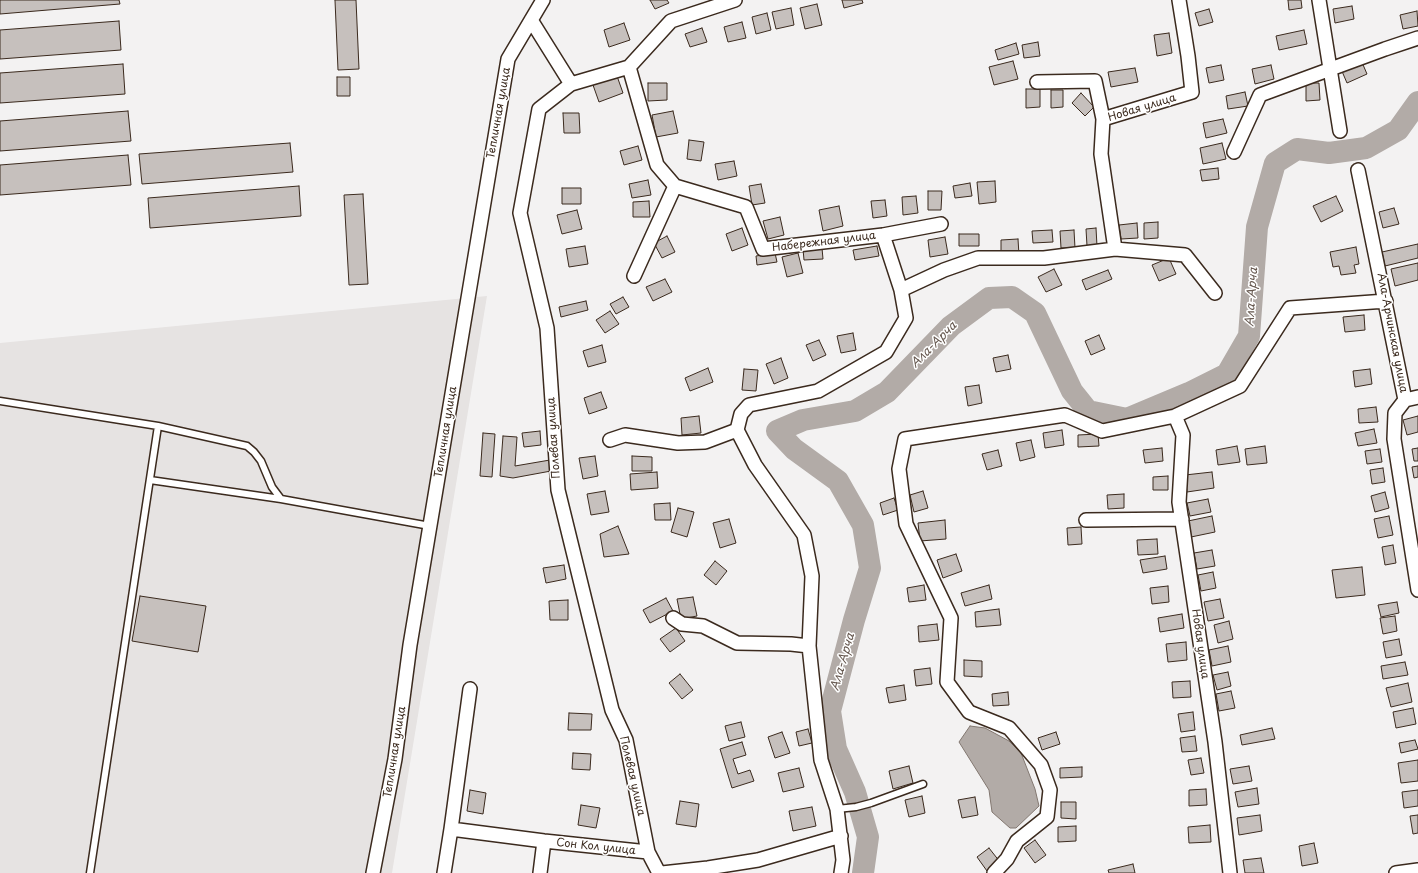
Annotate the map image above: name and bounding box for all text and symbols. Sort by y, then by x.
street label: Тепличная улица [484,66,514,160]
street label: Новая улица [1106,91,1178,125]
street label: Набережная улица [771,229,877,255]
water label: Ала-Арча [1243,267,1261,327]
street label: Ала-Арчинская улица [1374,272,1410,394]
water label: Ала-Арча [908,319,960,371]
street label: Тепличная улица [432,385,460,479]
street label: Полевая улица [545,397,563,479]
street label: Новая улица [1189,608,1211,680]
water label: Ала-Арча [828,632,858,692]
street label: Тепличная улица [381,705,409,799]
street label: Полевая улица [616,735,648,817]
street label: Сон Кол улица [556,836,636,858]

